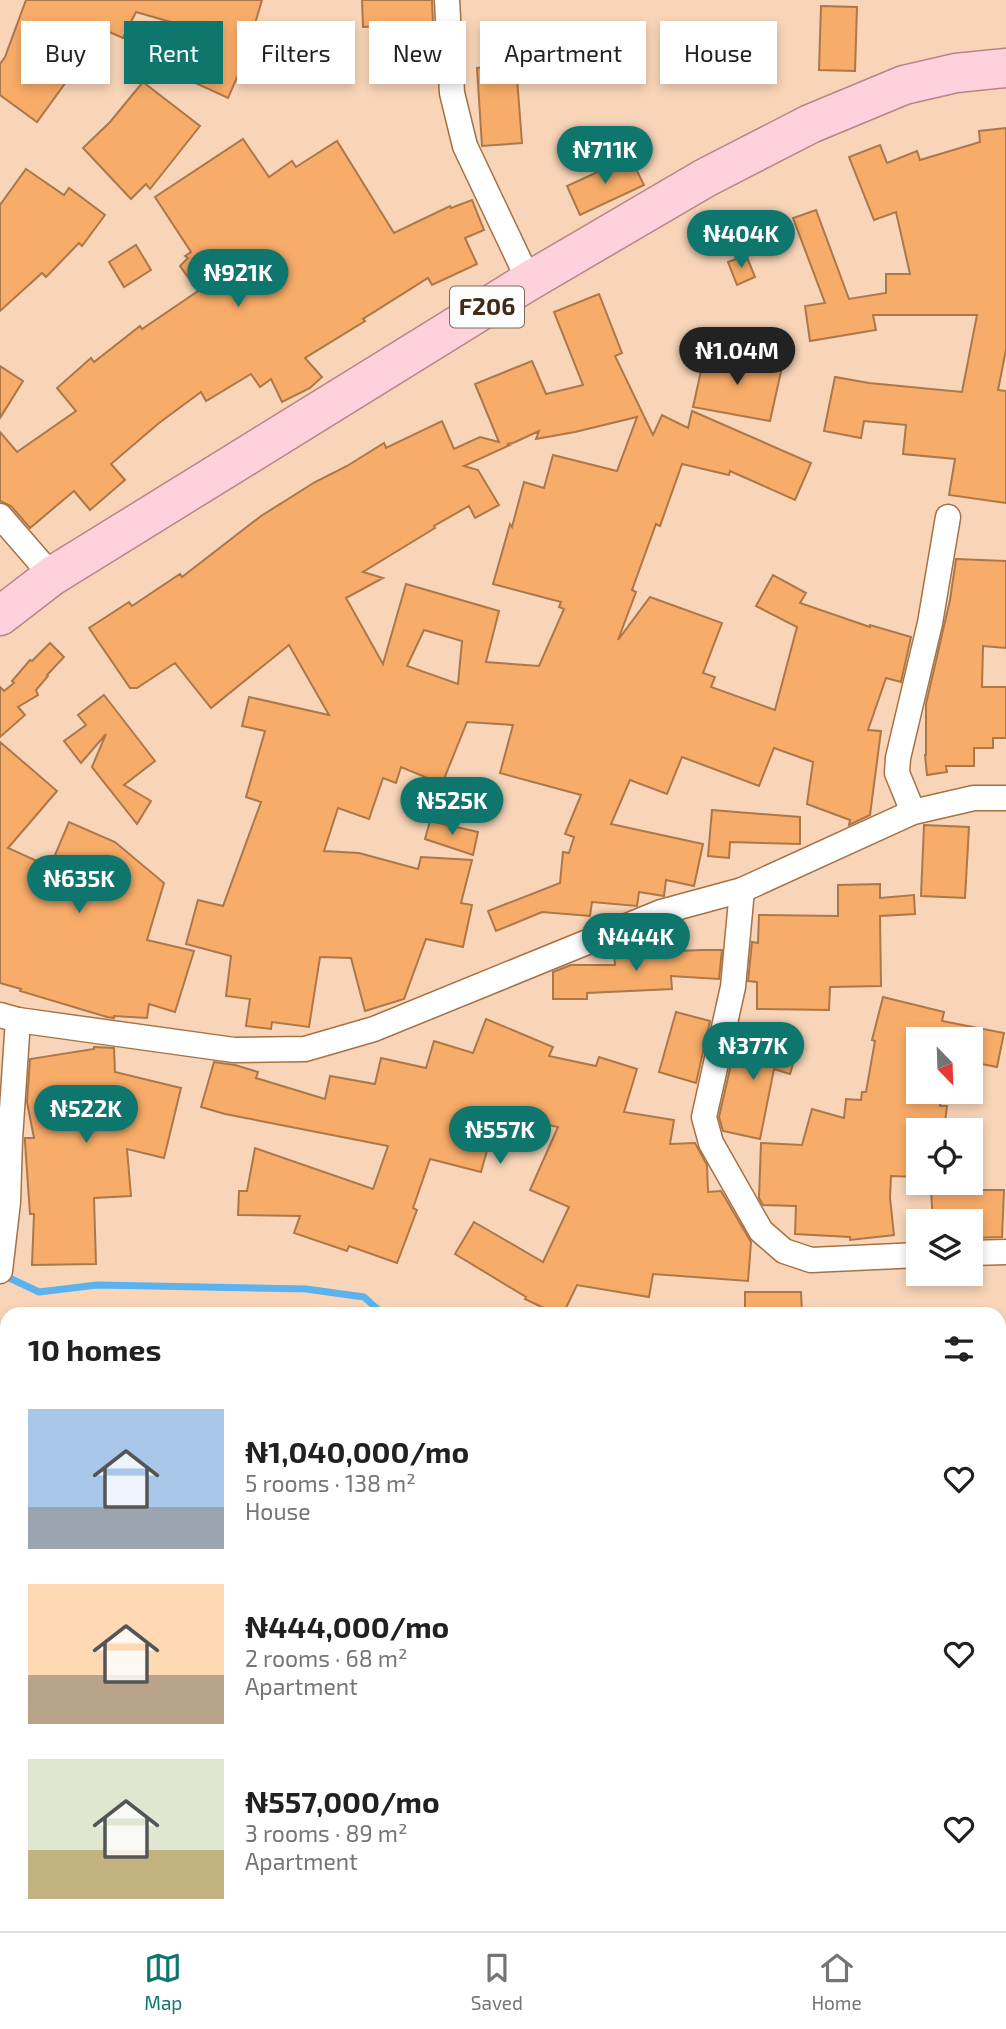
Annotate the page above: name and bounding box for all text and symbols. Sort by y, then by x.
chip: Buy [21,21,110,84]
chip: Rent [124,21,223,84]
chip: Filters [237,21,355,84]
chip: New [369,21,466,84]
chip: Apartment [480,21,646,84]
chip: House [660,21,777,84]
pin: ₦711K [556,127,654,186]
text: ₦711K [573,135,637,163]
pin: ₦404K [692,210,790,270]
text: ₦404K [703,219,779,247]
pin: ₦921K [189,250,287,309]
text: ₦921K [203,258,273,286]
road number: F206 [450,286,524,328]
pin: ₦1.04M [680,328,794,387]
text: ₦1.04M [695,336,779,364]
pin: ₦525K [403,778,501,837]
text: ₦525K [416,786,488,814]
pin: ₦635K [30,856,128,915]
text: ₦635K [43,864,115,892]
pin: ₦444K [587,914,685,973]
text: ₦444K [598,922,674,950]
pin: ₦377K [704,1023,802,1082]
north arrow [906,1027,984,1104]
map controls [906,1027,983,1286]
text: ₦377K [718,1031,788,1059]
pin: ₦522K [37,1086,135,1145]
text: ₦522K [50,1094,122,1122]
pin: ₦557K [451,1106,549,1166]
text: ₦557K [465,1115,535,1143]
button: locate [906,1118,983,1195]
button: layers [906,1209,983,1286]
icon: filters [940,1330,978,1368]
text: 10 homes [28,1331,161,1367]
text: ₦1,040,000/mo [245,1433,469,1469]
icon: home [84,1437,168,1521]
icon: heart [940,1460,978,1498]
text: 5 rooms · 138 m² [245,1469,416,1497]
text: House [245,1497,311,1525]
text: ₦444,000/mo [245,1608,449,1644]
icon: home [84,1612,168,1696]
icon: heart [940,1635,978,1673]
text: 2 rooms · 68 m² [245,1644,408,1672]
text: Apartment [245,1672,358,1700]
text: ₦557,000/mo [245,1783,440,1819]
icon: home [84,1787,168,1871]
icon: heart [940,1810,978,1848]
text: 3 rooms · 89 m² [245,1819,407,1847]
text: Apartment [245,1847,358,1875]
tab: Map [144,1949,182,2014]
tab: Saved [471,1949,523,2014]
tab: Home [811,1949,862,2014]

